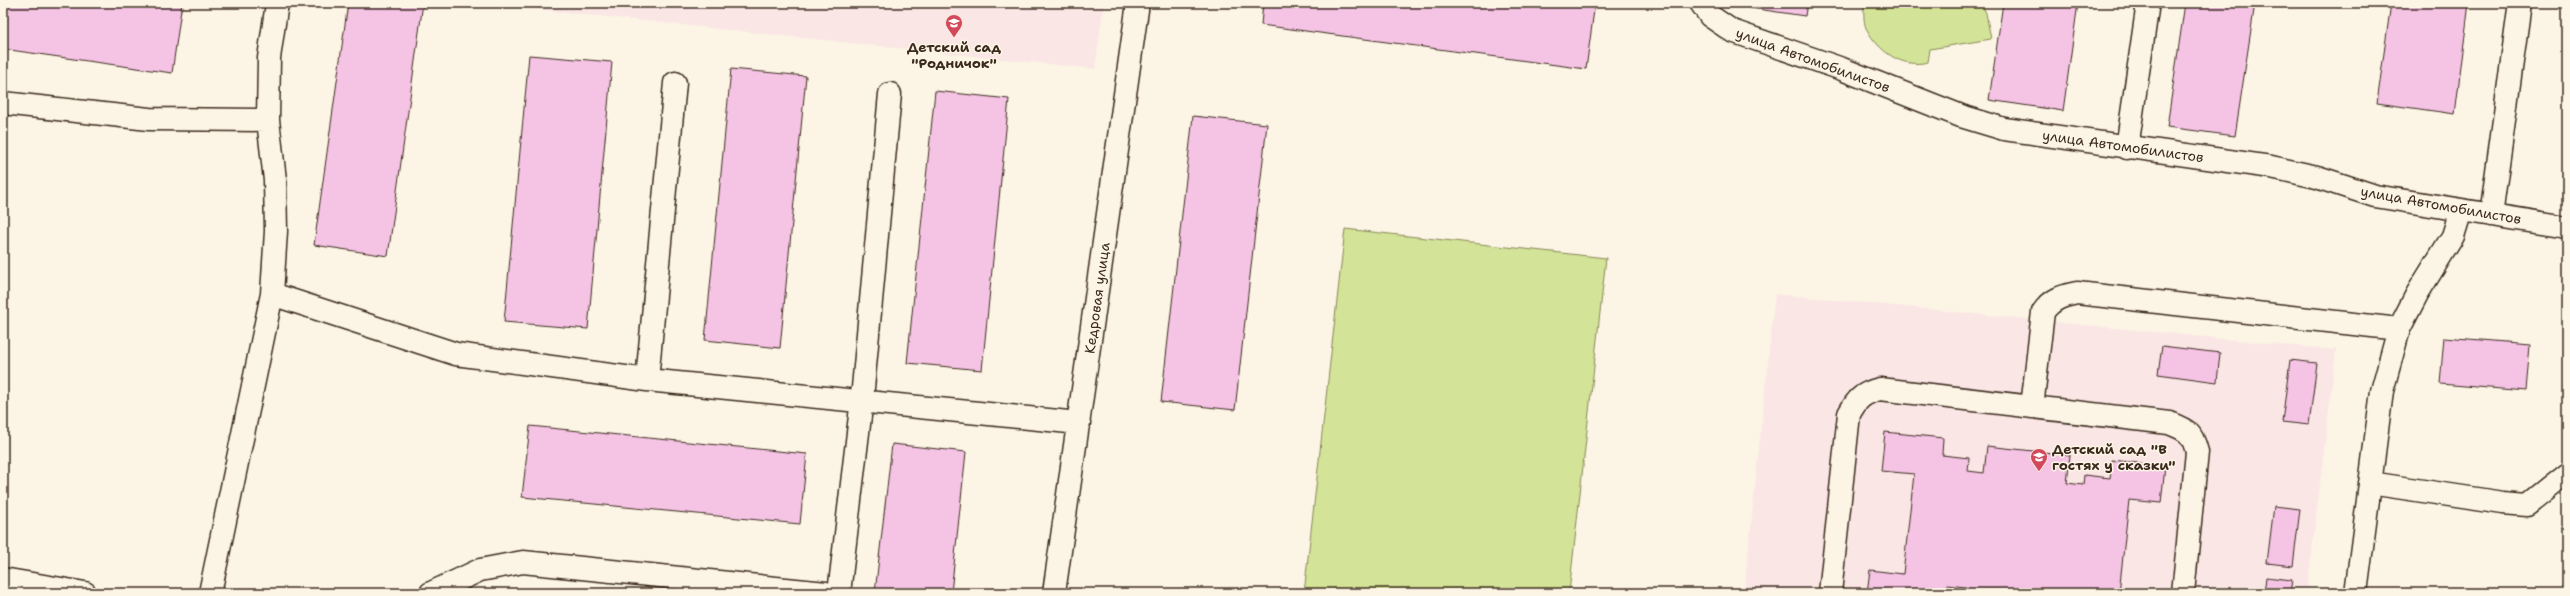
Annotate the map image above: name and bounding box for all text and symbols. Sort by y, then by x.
school or university icon: Детский сад "Родничок" [944,13,964,38]
street label: улица Автомобилистов [1733,24,1893,96]
place label: Детский сад "Родничок" [907,38,1001,72]
street label: улица Автомобилистов [2041,126,2205,166]
street label: улица Автомобилистов [2359,182,2523,228]
street label: Кедровая улица [1080,241,1114,355]
place label: Детский сад "В гостях у сказки" [2052,440,2176,474]
school or university icon: Детский сад "В гостях у сказки" [2029,447,2049,472]

